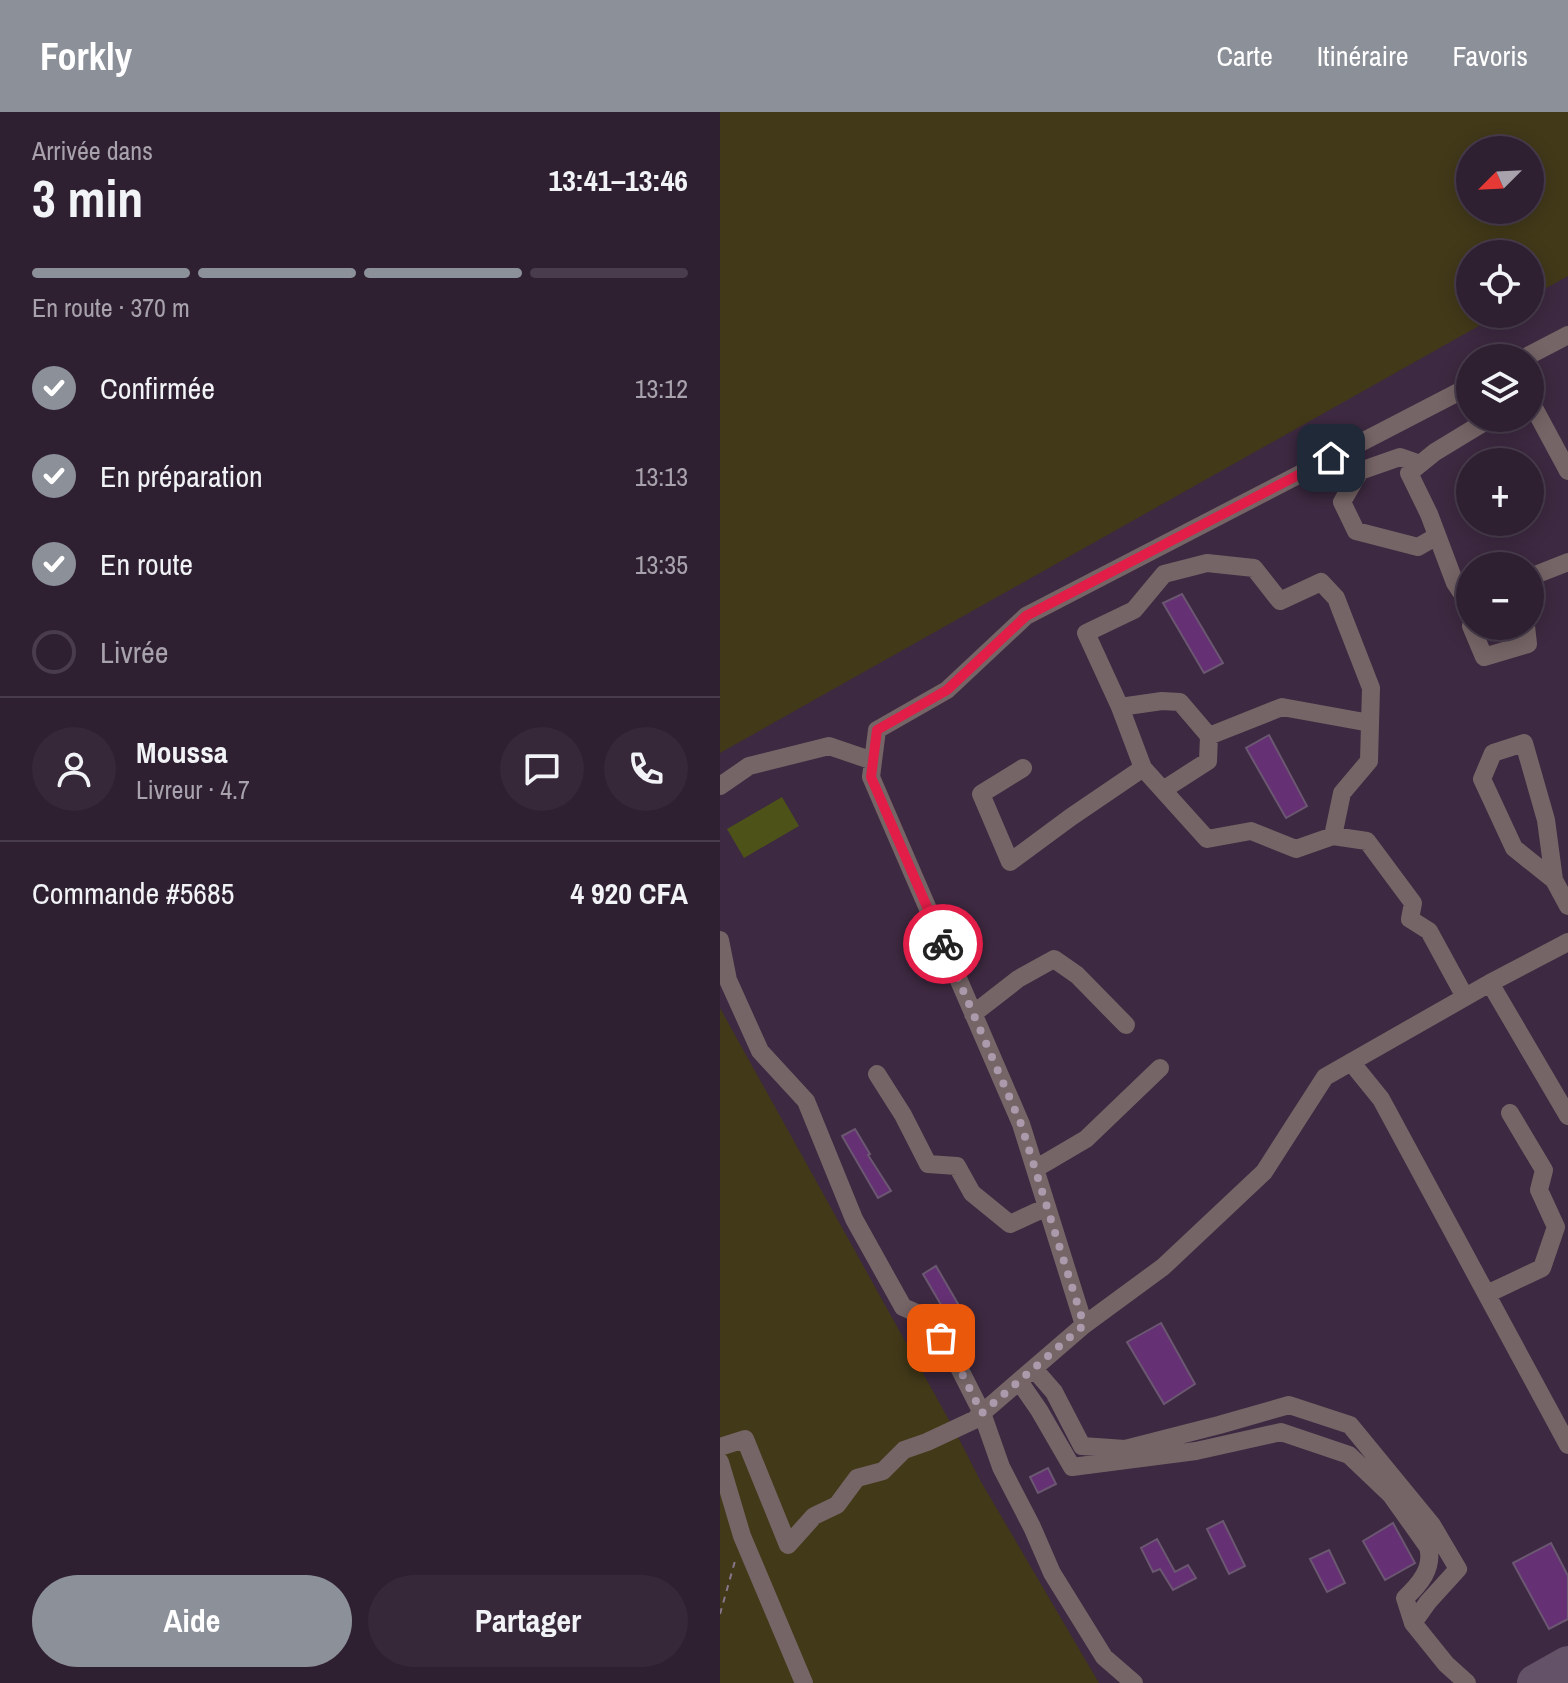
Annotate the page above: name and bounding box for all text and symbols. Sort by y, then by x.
text: Forkly [40,31,132,82]
text: Carte [1217,37,1273,75]
text: Itinéraire [1317,37,1409,75]
text: Favoris [1453,37,1528,75]
text: Arrivée dans [32,133,153,168]
north arrow [1456,136,1544,224]
map controls [1456,136,1544,640]
text: 13:41–13:46 [549,160,688,200]
text: 3 min [32,163,143,233]
button: locate [1456,240,1544,328]
text: En route · 370 m [32,290,190,325]
button: layers [1456,344,1544,432]
icon: check [32,366,76,410]
text: Confirmée [100,368,215,408]
text: 13:12 [635,371,688,406]
pin [1297,424,1365,492]
icon: home [1309,436,1353,480]
button: + [1456,448,1544,536]
icon: check [32,454,76,498]
text: En préparation [100,456,263,496]
text: 13:13 [635,459,688,494]
icon: check [32,542,76,586]
text: En route [100,544,193,584]
text: 13:35 [635,547,688,582]
button: − [1456,552,1544,640]
text: Livrée [100,632,168,672]
button: person [32,727,116,811]
button: chat [500,727,584,811]
button: phone [604,727,688,811]
text: Moussa [136,732,228,772]
text: Livreur · 4.7 [136,772,250,807]
text: Commande #5685 [32,873,234,913]
text: 4 920 CFA [570,873,688,913]
courier [903,904,983,984]
icon: bike [921,922,965,966]
pin [907,1304,975,1372]
icon: bag [919,1316,963,1360]
button: Aide [32,1575,352,1667]
button: Partager [368,1575,688,1667]

